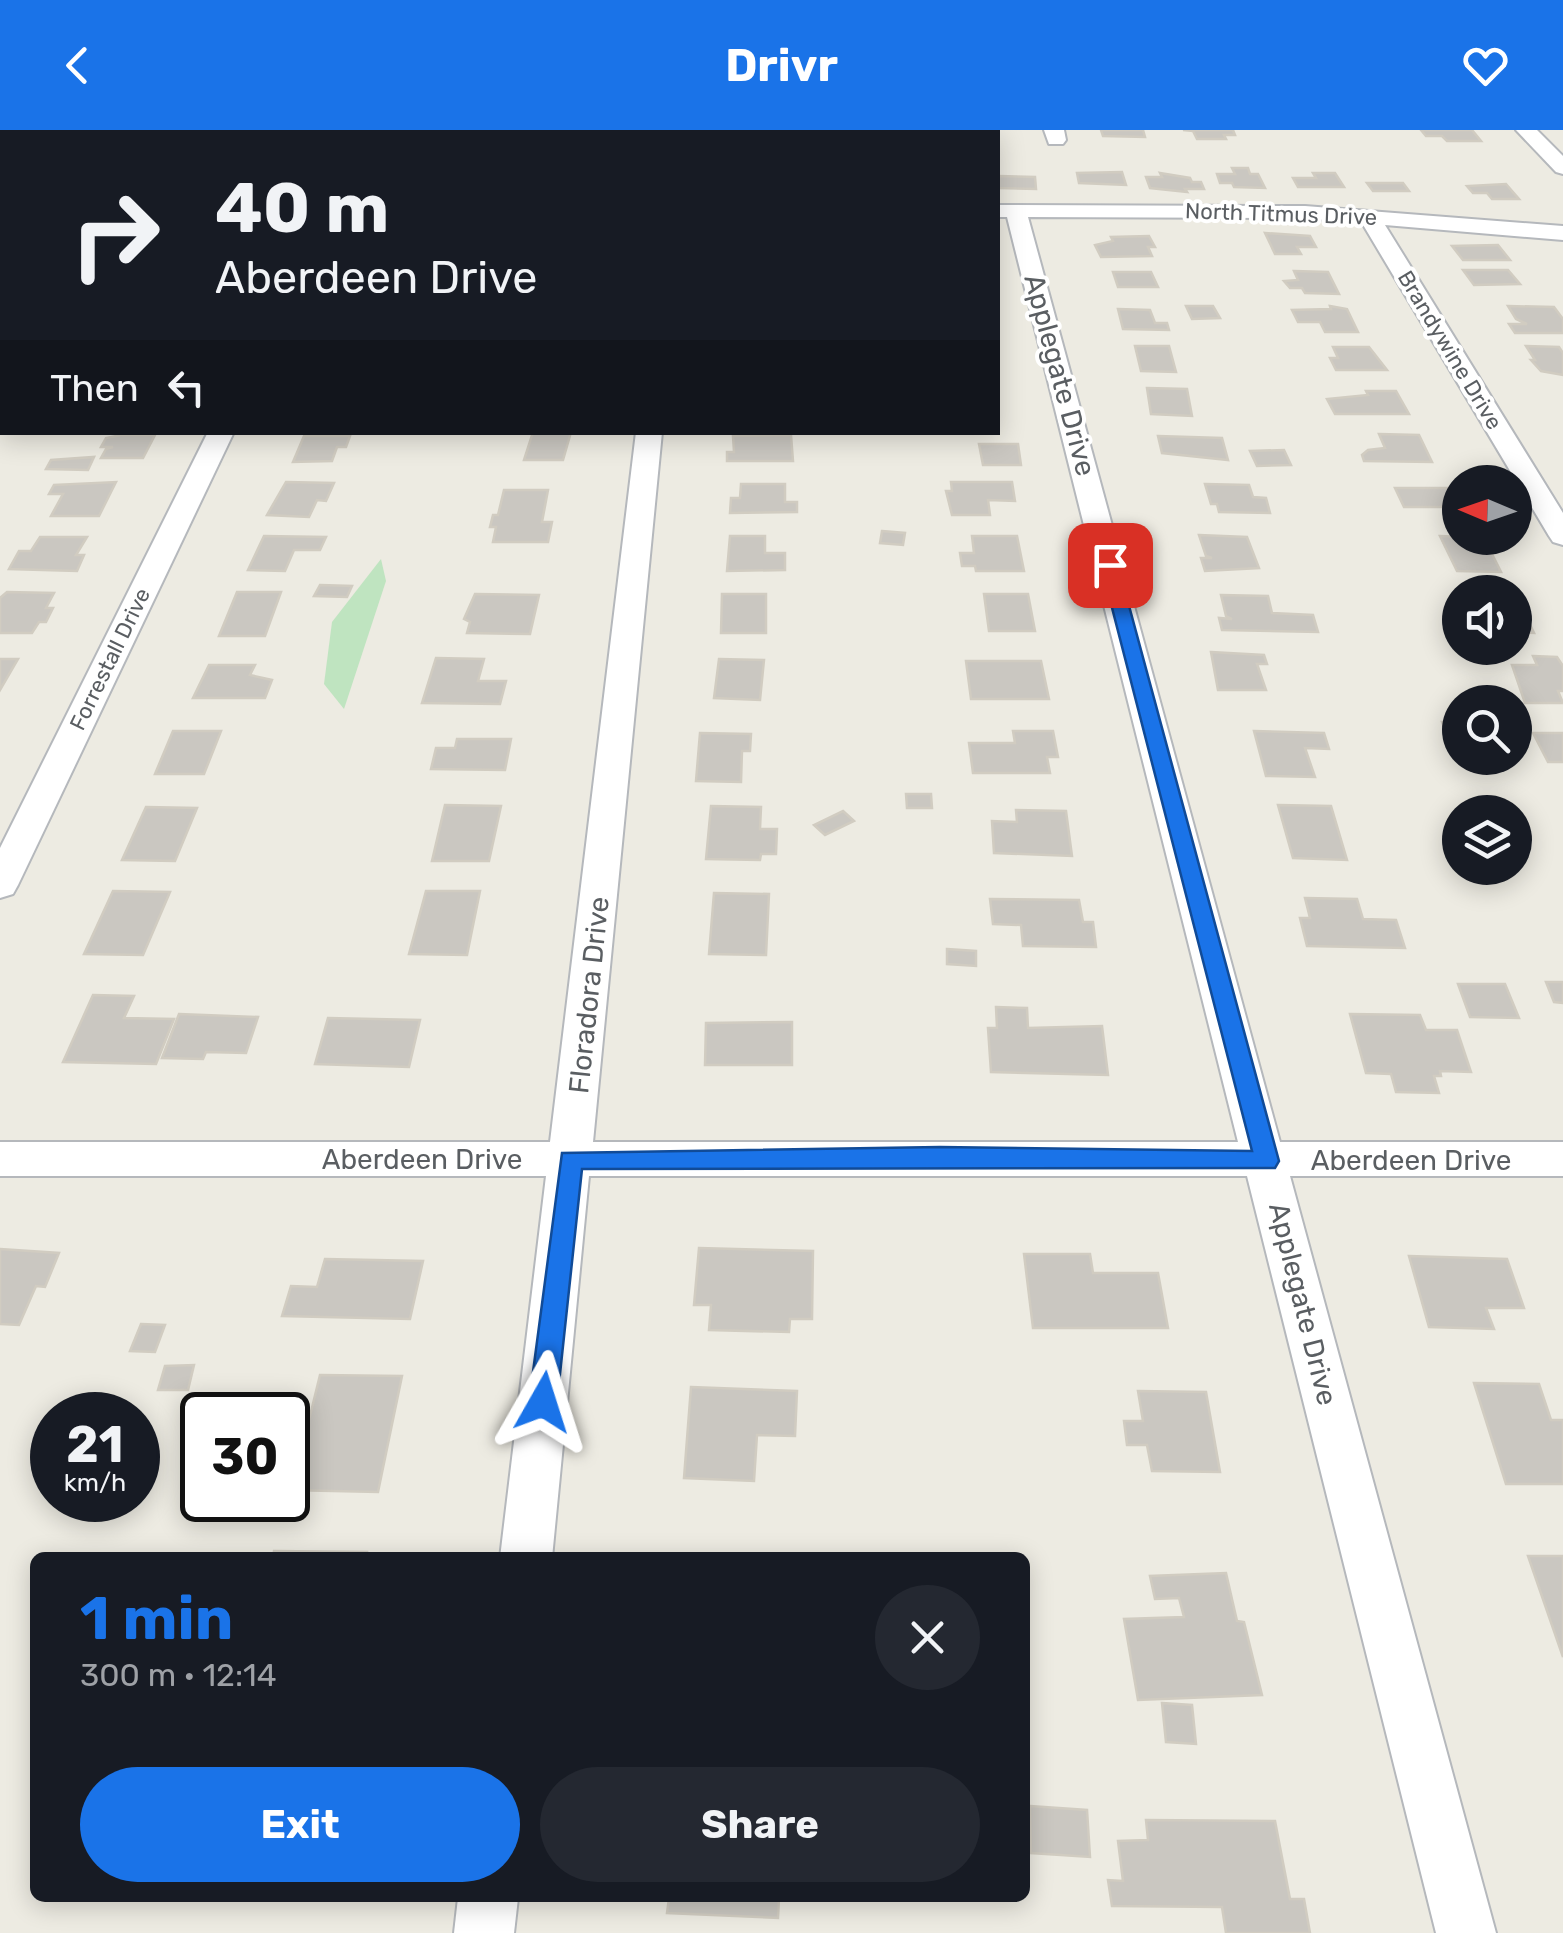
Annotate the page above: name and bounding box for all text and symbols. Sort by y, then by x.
icon: back [50,38,105,93]
icon: heart [1458,38,1513,93]
text: Drivr [725,39,838,92]
text: 40 m [215,167,389,250]
icon: right [50,170,180,300]
street label: North Titmus Drive [1185,197,1377,231]
text: Aberdeen Drive [215,251,538,304]
street label: Brandywine Drive [1392,266,1508,434]
street label: Applegate Drive [1017,270,1103,480]
icon: left [159,360,214,415]
text: Then [50,365,139,411]
north arrow [1442,465,1532,555]
map controls [1442,465,1532,885]
pin [1068,523,1153,608]
icon: arrive [1083,538,1138,593]
button: sound [1442,575,1532,665]
street label: Forrestall Drive [64,583,156,735]
button: search [1442,685,1532,775]
button: layers [1442,795,1532,885]
street label: Floradora Drive [562,895,616,1095]
street label: Aberdeen Drive [322,1143,522,1176]
street label: Aberdeen Drive [1311,1144,1511,1177]
street label: Applegate Drive [1262,1199,1344,1409]
position arrow [491,1350,595,1454]
speed limit sign: 30 [180,1392,310,1522]
text: 21 [66,1415,124,1475]
text: km/h [64,1468,126,1497]
text: 1 min [80,1583,233,1654]
button: close [875,1585,980,1690]
text: 300 m · 12:14 [80,1656,277,1694]
button: Exit [80,1767,520,1882]
button: Share [540,1767,980,1882]

